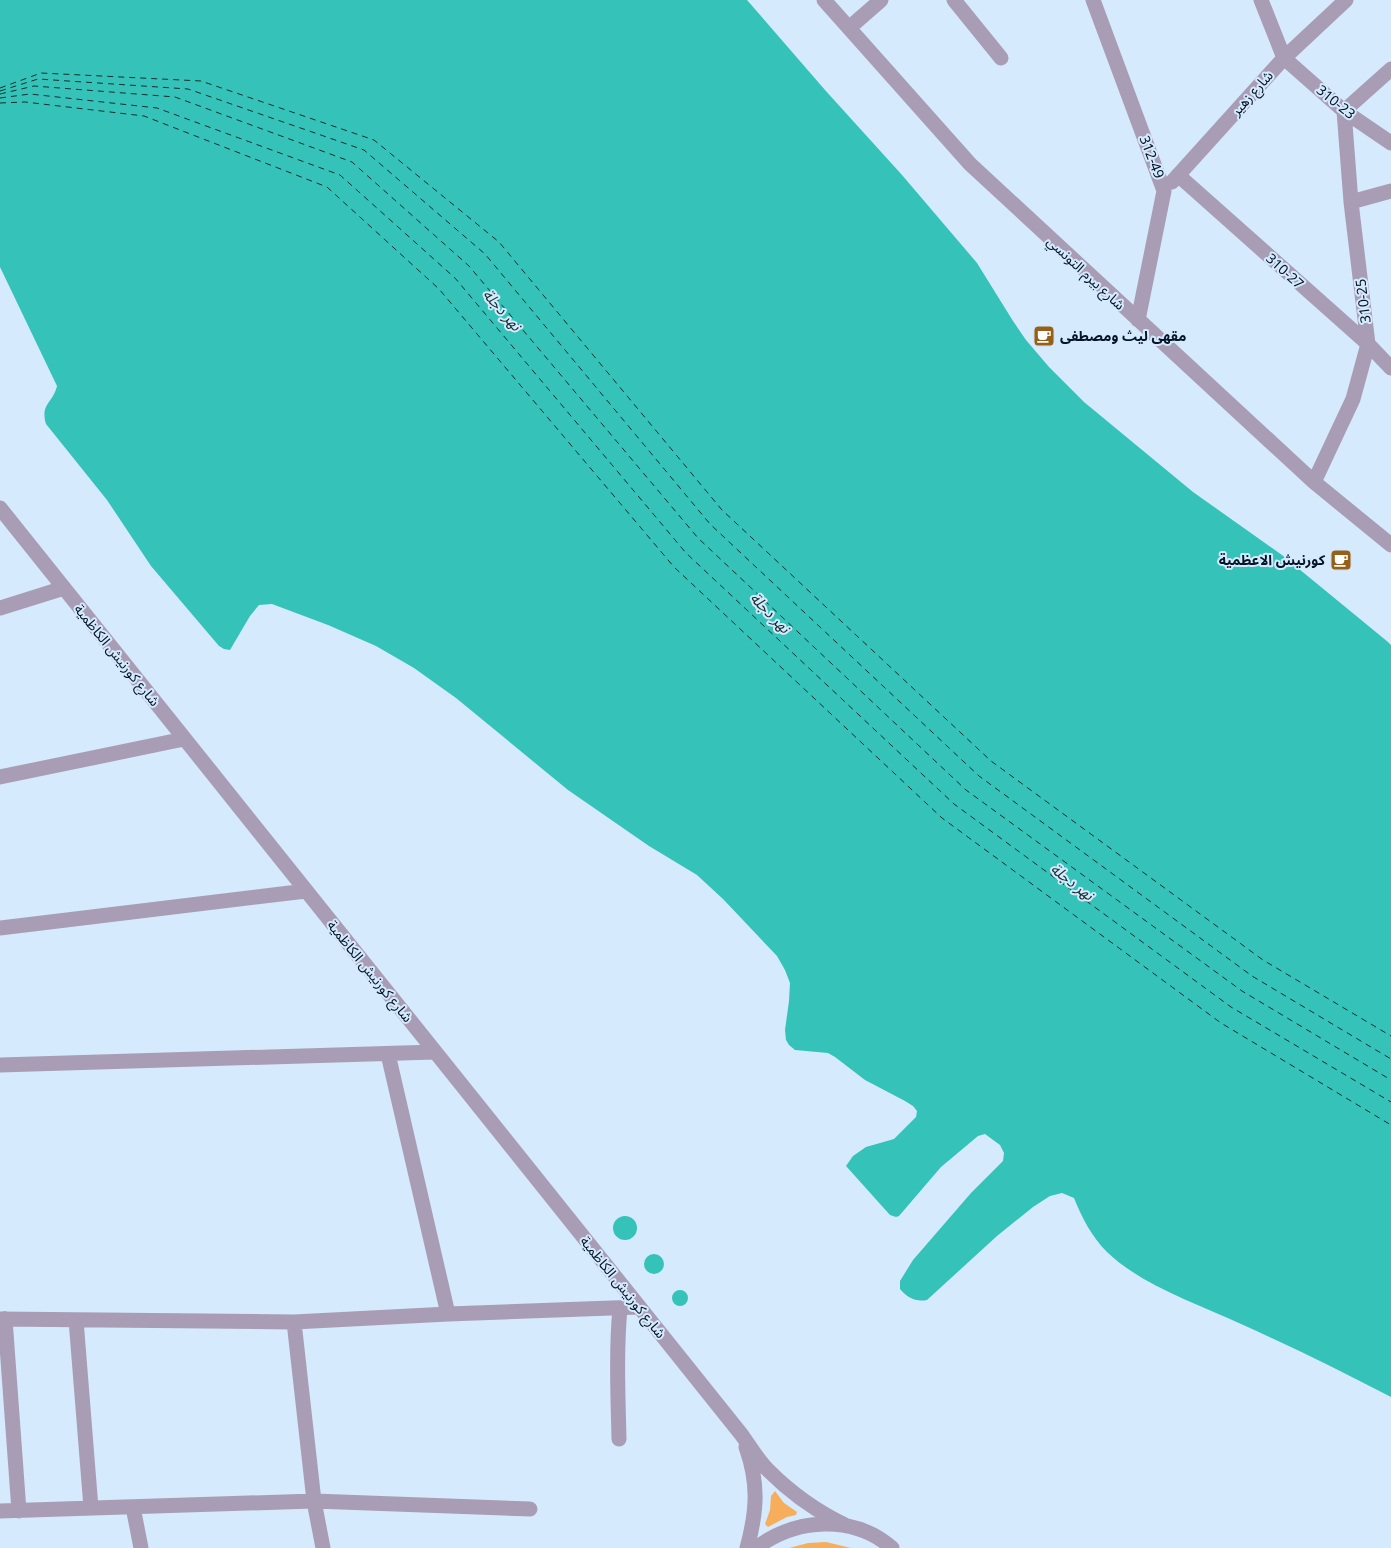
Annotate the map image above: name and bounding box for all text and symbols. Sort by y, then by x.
street label: شارع زهير [1226,66,1278,121]
street label: 310-23 [1313,80,1360,123]
street label: 312-49 [1136,133,1169,181]
street label: شارع بيرم التونسي [1042,232,1129,315]
street label: 310-27 [1262,249,1308,293]
street label: 310-25 [1350,278,1375,324]
water label: نهر دجلة [479,284,528,336]
cafe icon: مقهى ليث ومصطفى [1032,324,1056,348]
place label: مقهى ليث ومصطفى [1060,326,1186,345]
cafe icon: كورنيش الاعظمية [1329,548,1353,572]
place label: كورنيش الاعظمية [1219,550,1326,569]
water label: نهر دجلة [746,588,796,638]
street label: شارع كورنيش الكاظمية [69,600,164,711]
water label: نهر دجلة [1047,858,1100,905]
street label: شارع كورنيش الكاظمية [322,916,417,1027]
street label: شارع كورنيش الكاظمية [575,1232,670,1343]

